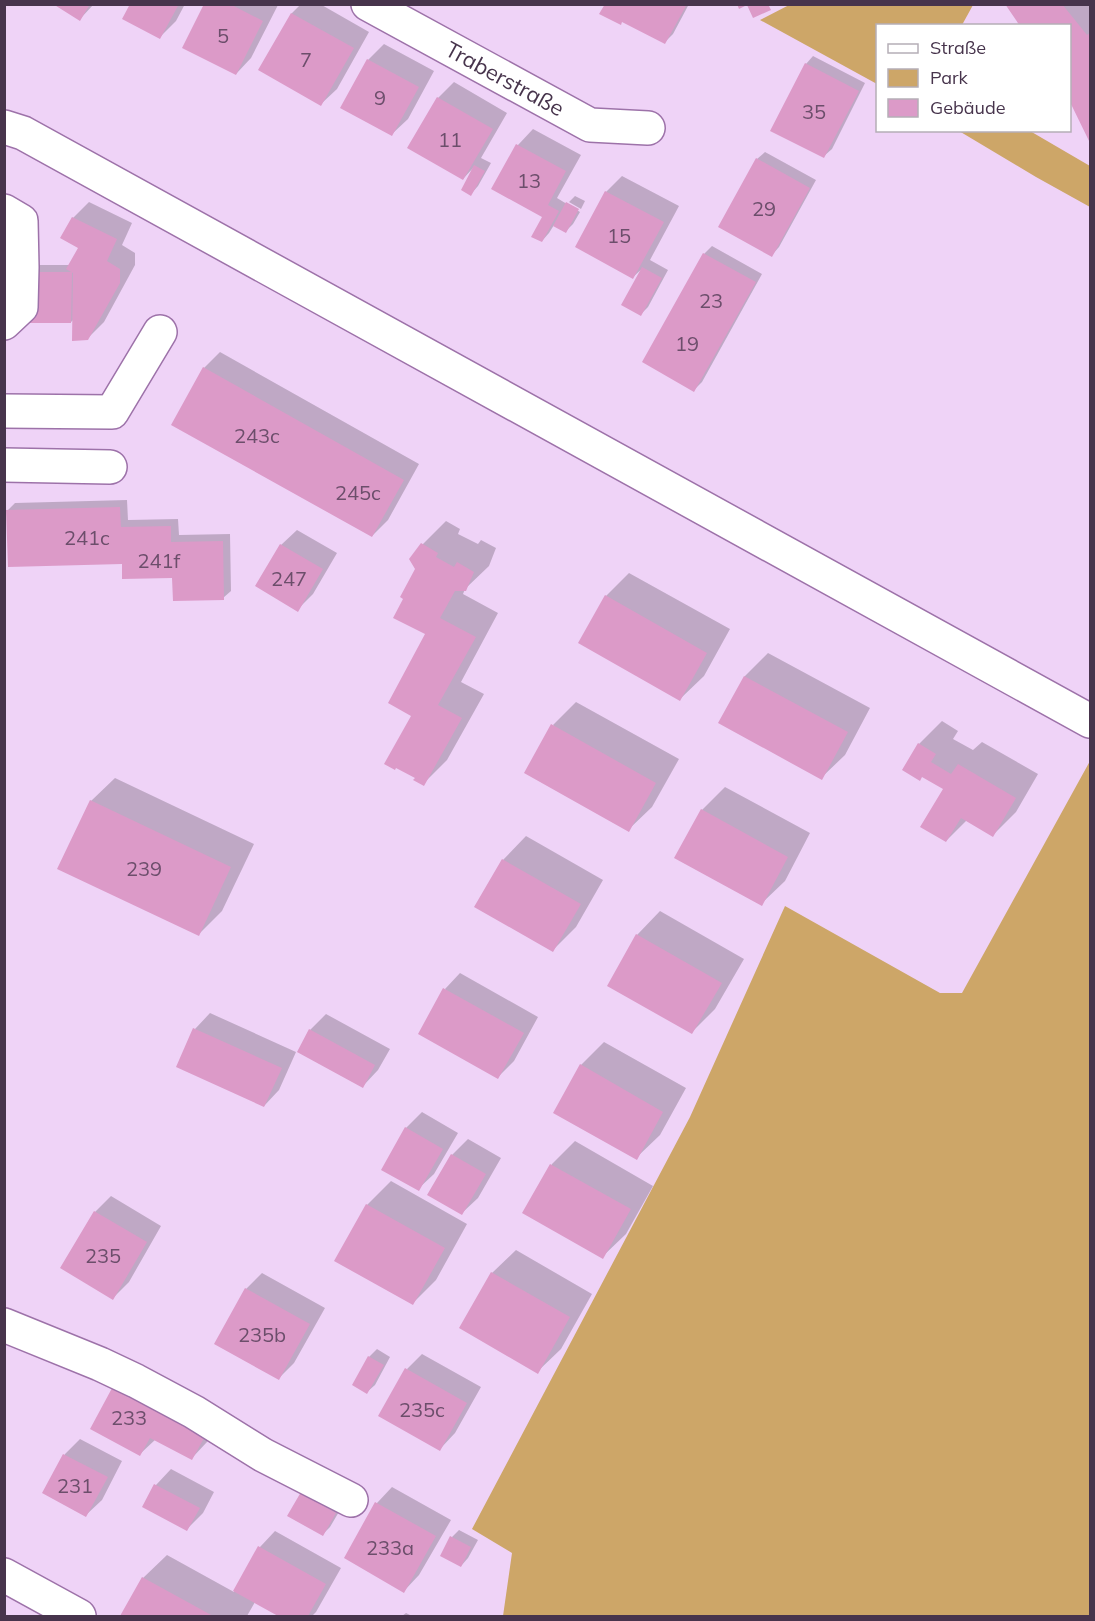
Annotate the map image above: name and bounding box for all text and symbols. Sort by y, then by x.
house number: 5 [217,23,229,48]
legend [876,24,1071,132]
street label: Traberstraße [441,35,569,122]
text: Straße [930,36,986,59]
house number: 7 [300,47,312,72]
text: Park [930,66,969,89]
house number: 9 [374,85,386,110]
text: Gebäude [930,96,1006,119]
house number: 35 [802,99,826,124]
house number: 11 [438,127,462,152]
house number: 13 [517,168,541,193]
house number: 29 [752,196,776,221]
house number: 15 [607,223,631,248]
house number: 23 [699,288,723,313]
house number: 19 [675,331,699,356]
house number: 243c [234,423,280,448]
house number: 245c [335,480,381,505]
house number: 241c [64,525,110,550]
house number: 241f [138,548,181,573]
house number: 247 [271,566,307,591]
house number: 239 [126,856,162,881]
house number: 235 [85,1243,121,1268]
house number: 235b [238,1322,286,1347]
house number: 235c [399,1397,445,1422]
house number: 233 [111,1405,147,1430]
house number: 231 [57,1473,93,1498]
house number: 233a [366,1535,414,1560]

